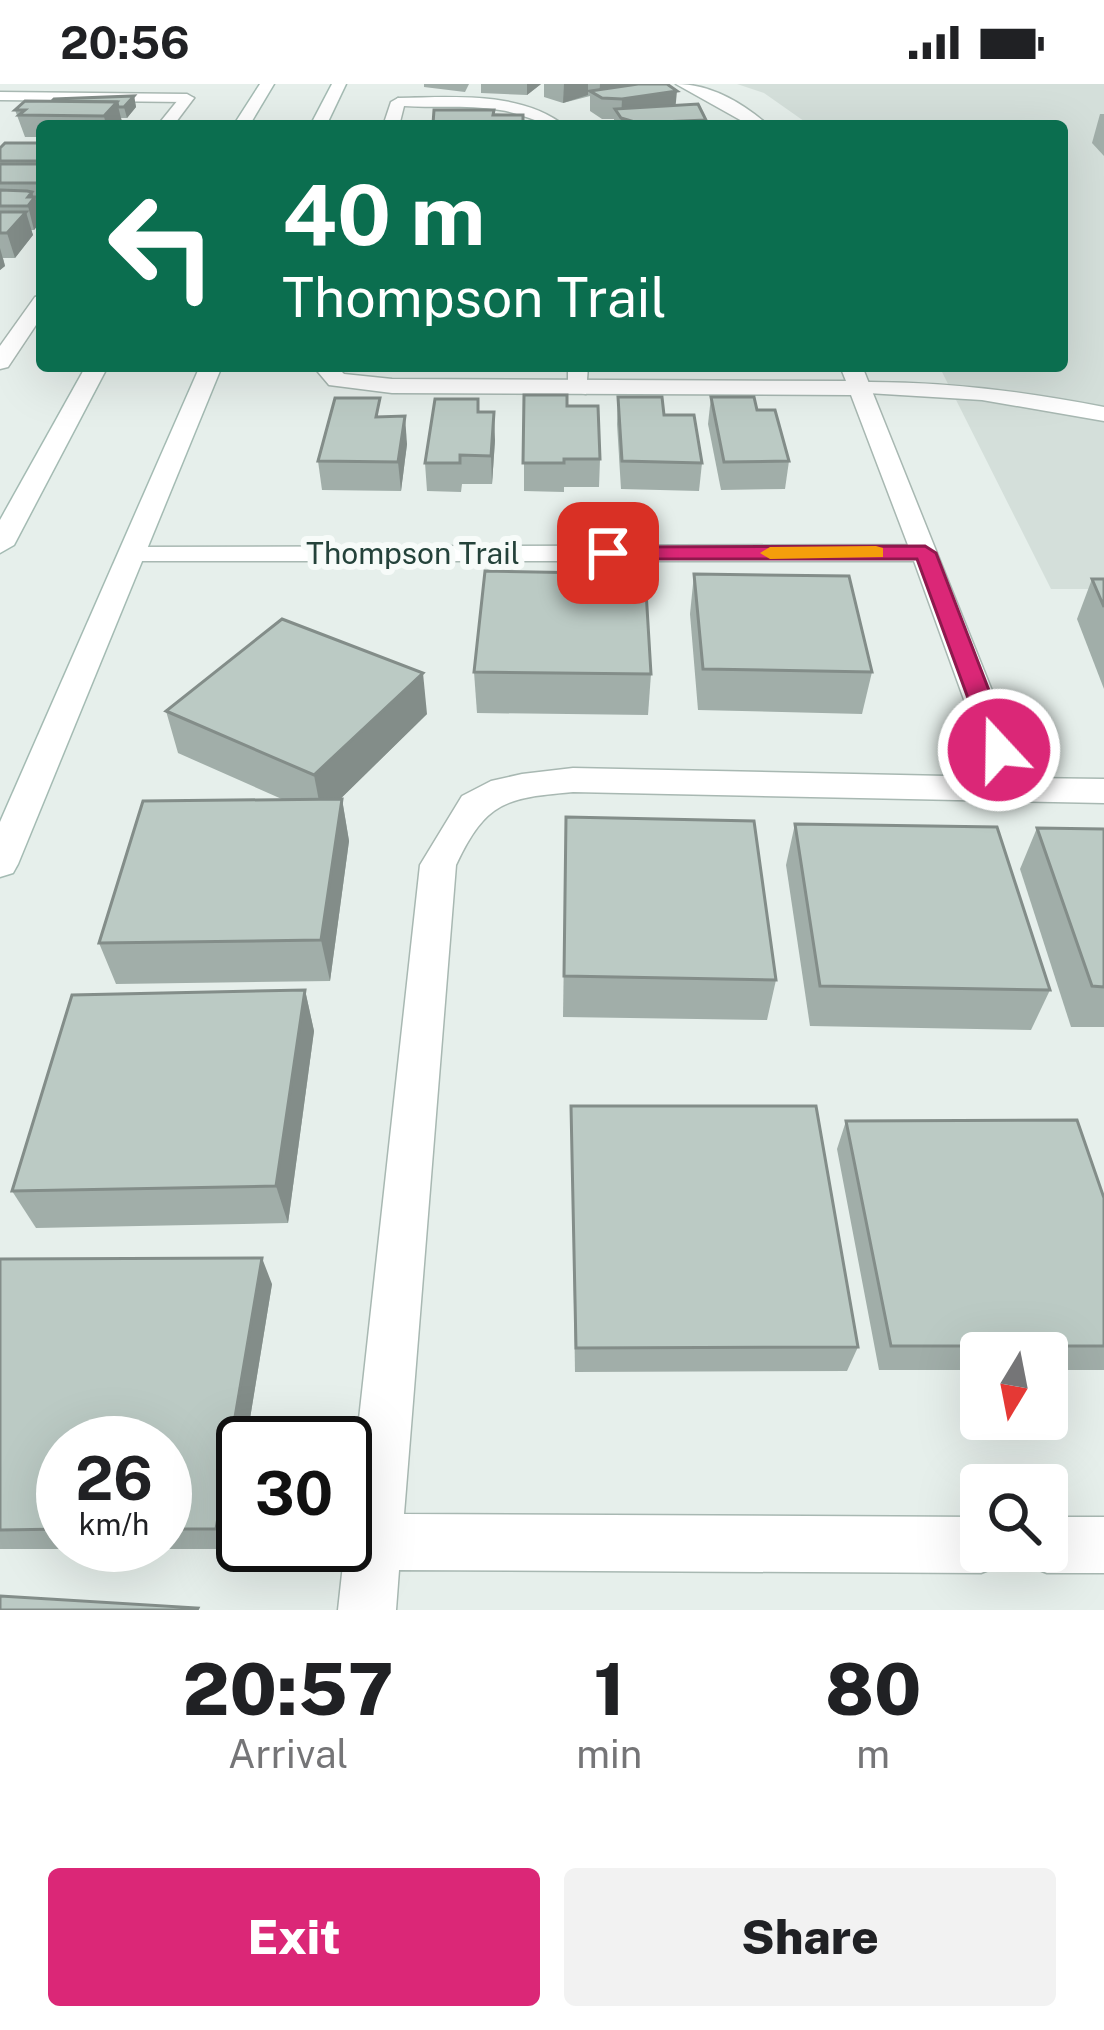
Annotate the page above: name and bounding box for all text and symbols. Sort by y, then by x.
text: 20:56 [60,16,190,69]
text: 40 m [282,165,485,264]
icon: left [84,168,240,324]
text: Thompson Trail [282,266,667,329]
pin [557,502,659,604]
icon: arrive [575,520,641,586]
street label: Thompson Trail [306,535,520,571]
position arrow [936,687,1062,813]
north arrow [960,1332,1068,1440]
map controls [960,1332,1068,1572]
speed limit sign: 30 [216,1416,372,1572]
text: 26 [75,1443,153,1514]
button: search [960,1464,1068,1572]
text: km/h [79,1506,149,1542]
text: 20:57 [183,1647,394,1731]
text: 1 [593,1647,625,1731]
text: 80 [825,1647,921,1731]
text: Arrival [228,1731,348,1777]
text: min [576,1731,642,1777]
text: m [856,1731,890,1777]
button: Exit [48,1868,540,2006]
button: Share [564,1868,1056,2006]

